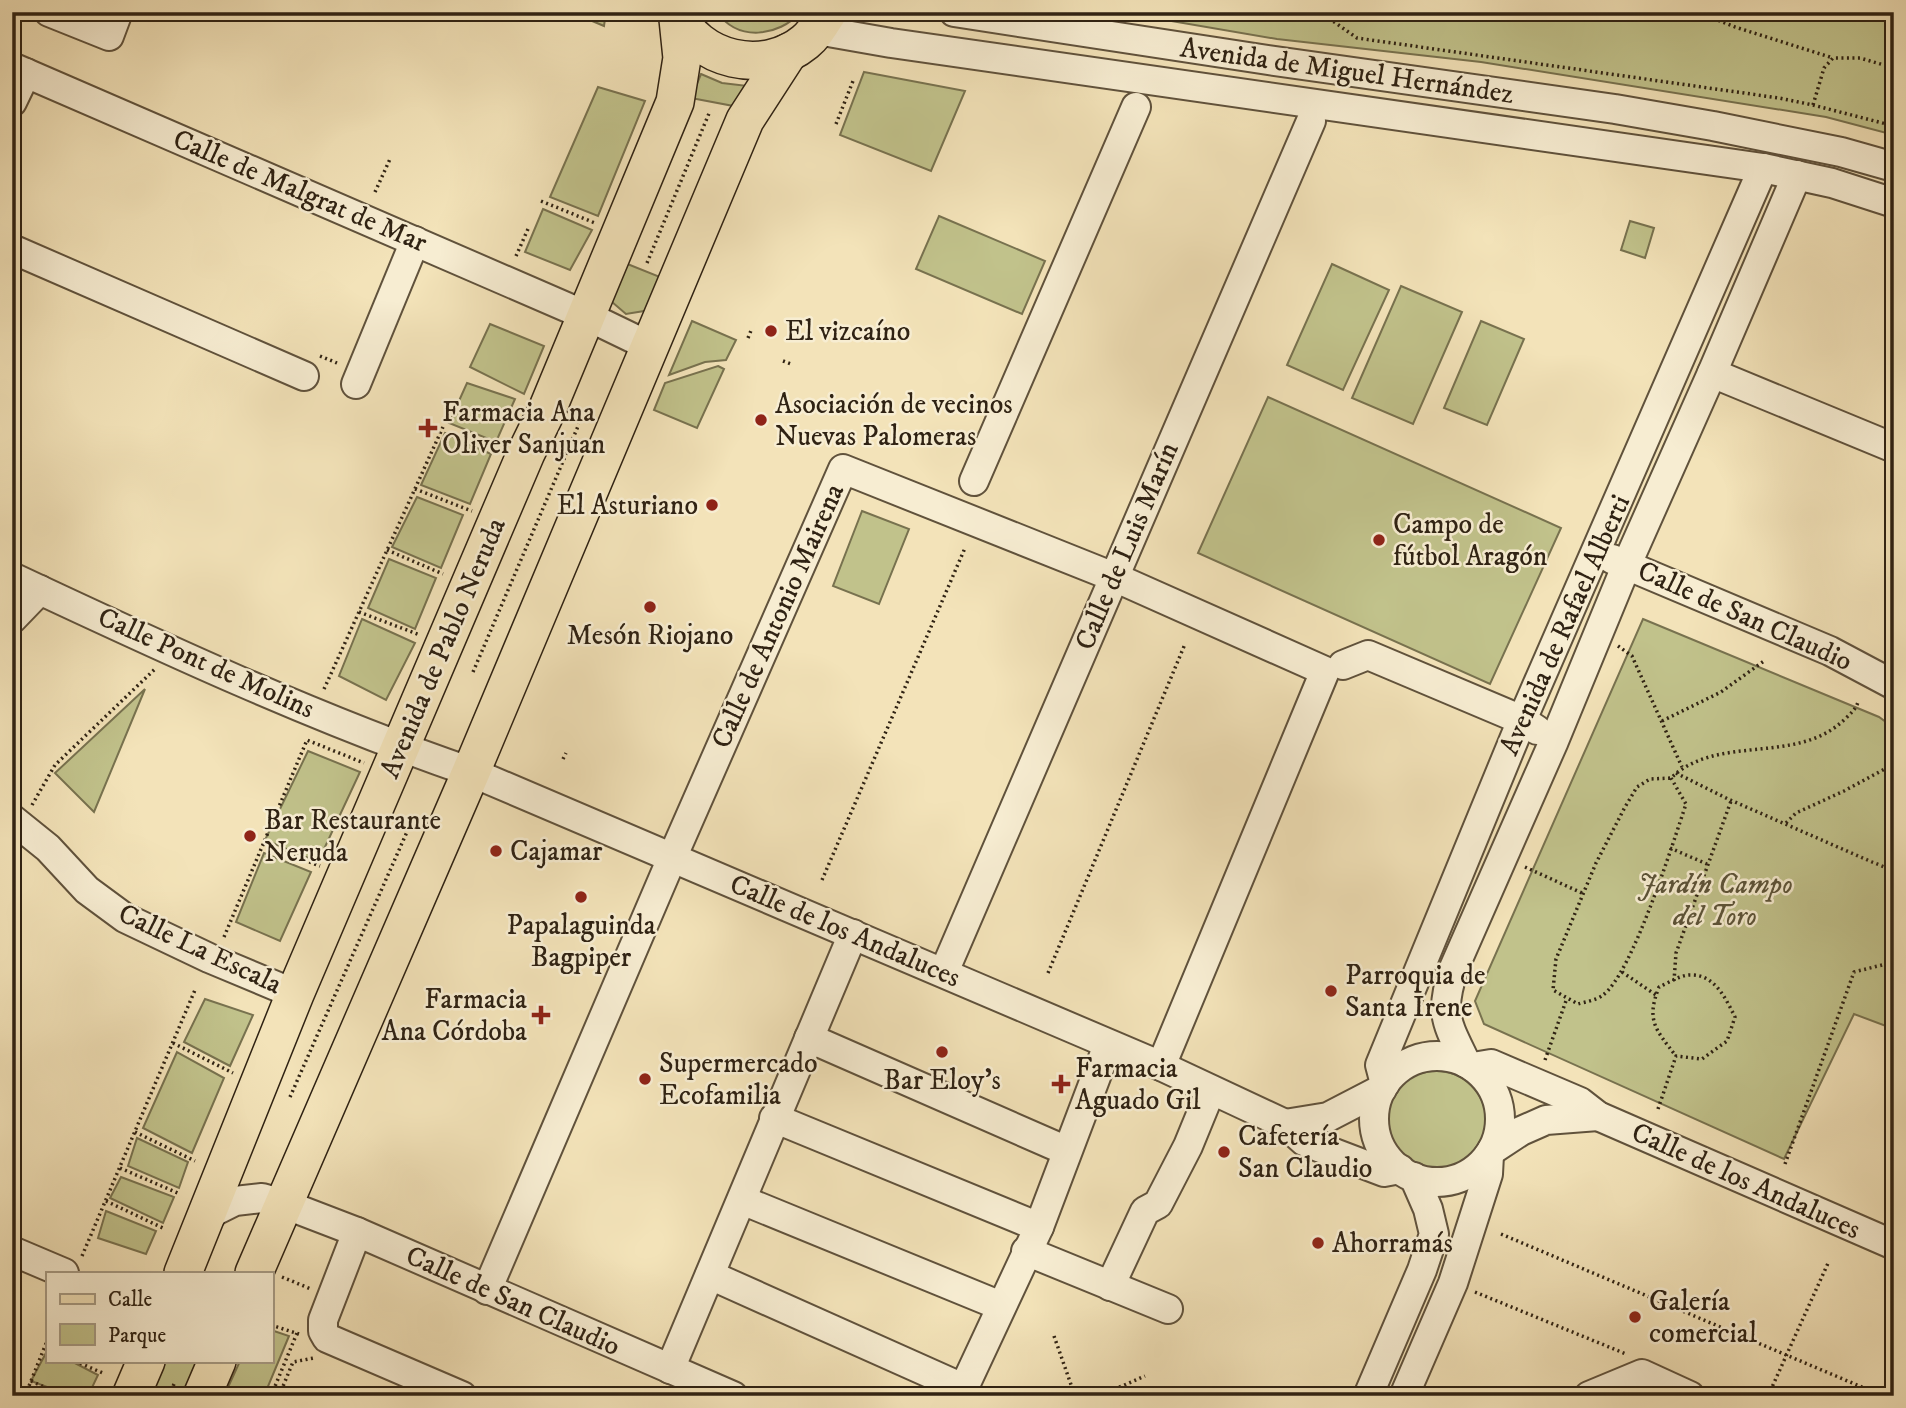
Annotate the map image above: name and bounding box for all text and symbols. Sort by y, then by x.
street label: Avenida de Miguel Hernández [1178,30,1516,112]
street label: Calle de Malgrat de Mar [168,122,433,261]
place label: El vizcaíno [785,314,910,349]
marker: El vizcaíno [763,323,779,339]
place label: Asociación de vecinos Nuevas Palomeras [775,387,1013,454]
place label: Farmacia Ana Oliver Sanjuan [442,395,606,462]
marker: Asociación de vecinos Nuevas Palomeras [753,412,769,428]
marker: Farmacia Ana Oliver Sanjuan [420,420,436,436]
street label: Calle de Luis Marín [1067,436,1187,655]
street label: Calle de Antonio Mairena [704,478,852,754]
place label: El Asturiano [556,488,698,523]
street label: Avenida de Rafael Alberti [1492,489,1638,761]
marker: El Asturiano [704,497,720,513]
place label: Campo de fútbol Aragón [1393,507,1548,574]
street label: Avenida de Pablo Neruda [372,513,514,783]
marker: Campo de fútbol Aragón [1371,532,1387,548]
street label: Calle de San Claudio [1632,553,1858,679]
marker: Mesón Riojano [642,599,658,615]
street label: Calle Pont de Molins [92,600,320,726]
place label: Mesón Riojano [567,618,733,653]
place label: Bar Restaurante Neruda [264,803,441,870]
marker: Bar Restaurante Neruda [242,828,258,844]
place label: Cajamar [510,834,603,869]
marker: Cajamar [488,843,504,859]
street label: Calle de los Andaluces [725,867,965,995]
park label: Jardín Campo del Toro [1637,867,1793,934]
marker: Papalaguinda Bagpiper [573,889,589,905]
street label: Calle La Escala [113,896,287,1002]
place label: Papalaguinda Bagpiper [506,908,656,975]
place label: Parroquia de Santa Irene [1345,958,1486,1025]
place label: Farmacia Ana Córdoba [382,982,527,1049]
marker: Parroquia de Santa Irene [1323,983,1339,999]
marker: Farmacia Ana Córdoba [533,1007,549,1023]
marker: Bar Eloy's [934,1044,950,1060]
place label: Supermercado Ecofamilia [659,1046,818,1113]
place label: Farmacia Aguado Gil [1075,1051,1201,1118]
place label: Bar Eloy's [883,1063,1001,1098]
marker: Supermercado Ecofamilia [637,1071,653,1087]
marker: Farmacia Aguado Gil [1053,1076,1069,1092]
street label: Calle de los Andaluces [1626,1115,1866,1247]
place label: Cafetería San Claudio [1238,1119,1372,1186]
marker: Cafetería San Claudio [1216,1144,1232,1160]
place label: Ahorramás [1332,1226,1453,1261]
marker: Ahorramás [1310,1235,1326,1251]
street label: Calle de San Claudio [400,1238,626,1364]
legend [46,1272,273,1362]
place label: Galería comercial [1649,1284,1758,1351]
text: Calle [108,1287,152,1313]
marker: Galería comercial [1627,1309,1643,1325]
text: Parque [108,1323,166,1349]

